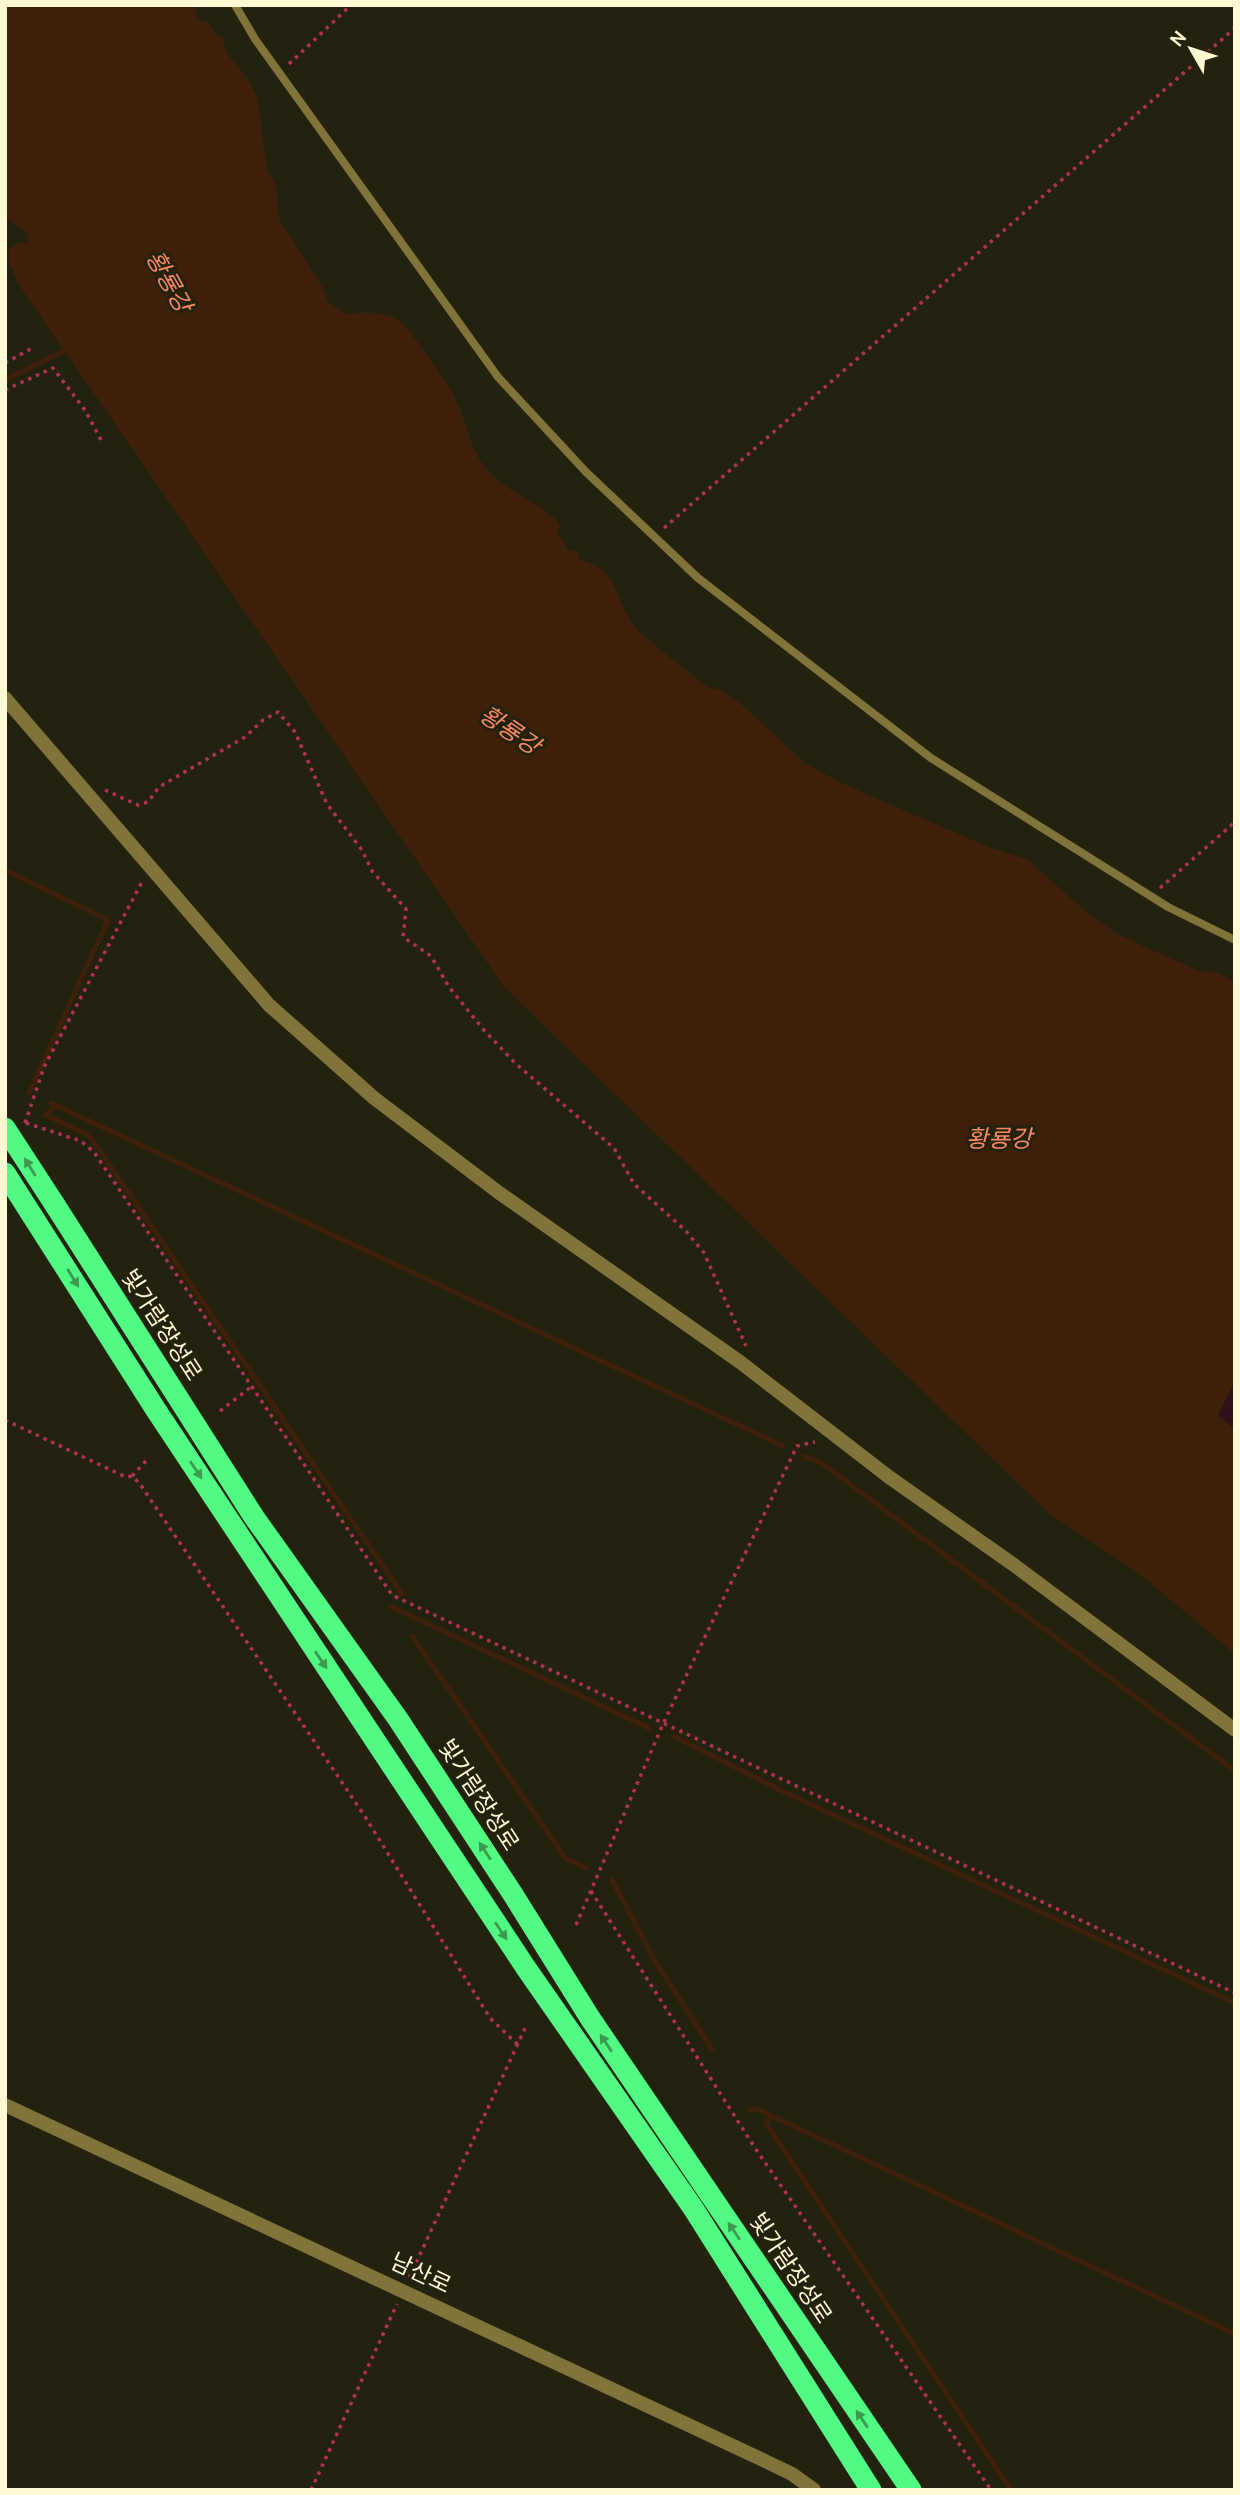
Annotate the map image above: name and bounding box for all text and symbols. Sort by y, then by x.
north arrow [1156,14,1226,84]
text: N [1165,26,1191,51]
water label: 황룡강 [140,245,199,320]
water label: 황룡강 [474,699,548,762]
water label: 황룡강 [966,1124,1035,1153]
one-way arrow [23,1157,36,1176]
street label: 빛가람장성로 [116,1264,208,1386]
one-way arrow [66,1269,79,1288]
one-way arrow [189,1460,202,1480]
one-way arrow [315,1650,328,1669]
street label: 빛가람장성로 [433,1734,525,1856]
one-way arrow [478,1841,491,1860]
one-way arrow [495,1921,508,1941]
one-way arrow [599,2034,613,2052]
street label: 빛가람장성로 [744,2208,838,2328]
one-way arrow [727,2222,741,2240]
street label: 남산로 [386,2247,456,2299]
one-way arrow [855,2410,869,2428]

